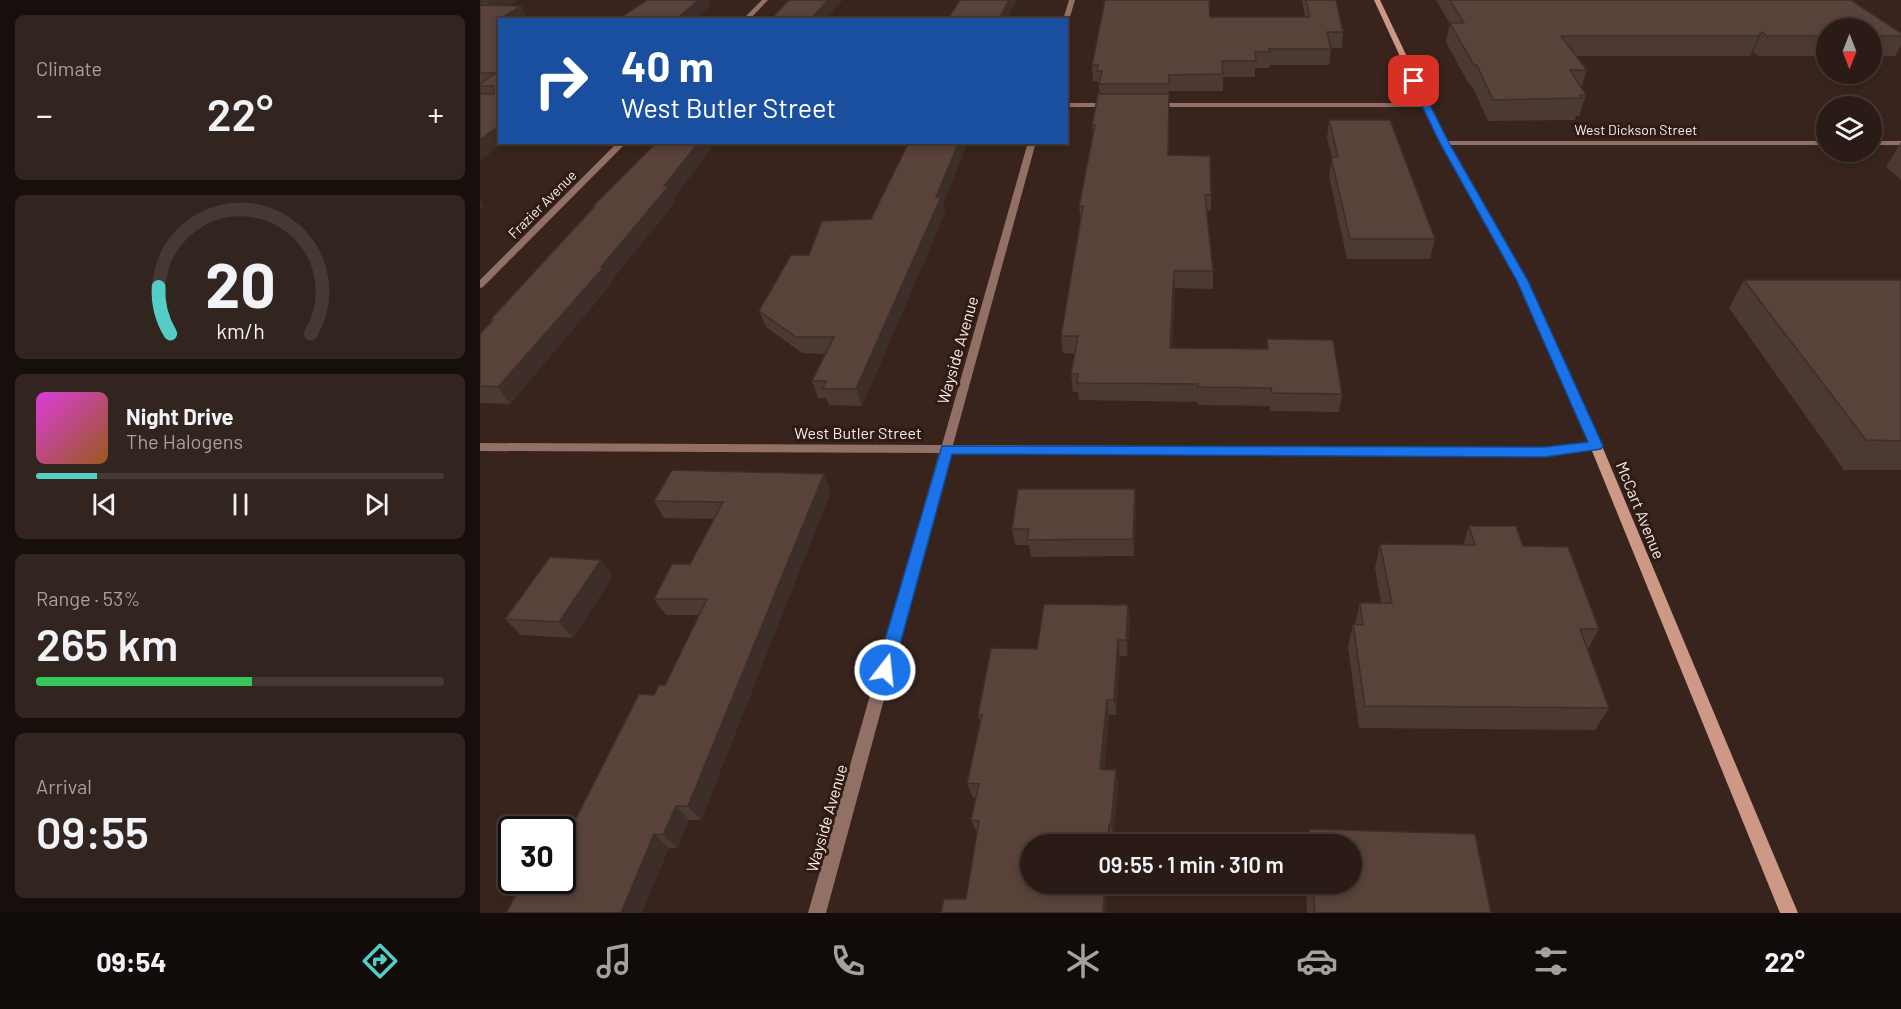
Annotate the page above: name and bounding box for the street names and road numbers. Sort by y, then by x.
street label: West Dickson Street [1575,121,1697,138]
street label: Frazier Avenue [504,166,580,242]
street label: Wayside Avenue [933,294,981,406]
street label: West Butler Street [794,423,922,442]
street label: McCart Avenue [1613,458,1669,562]
street label: Wayside Avenue [802,762,850,874]

